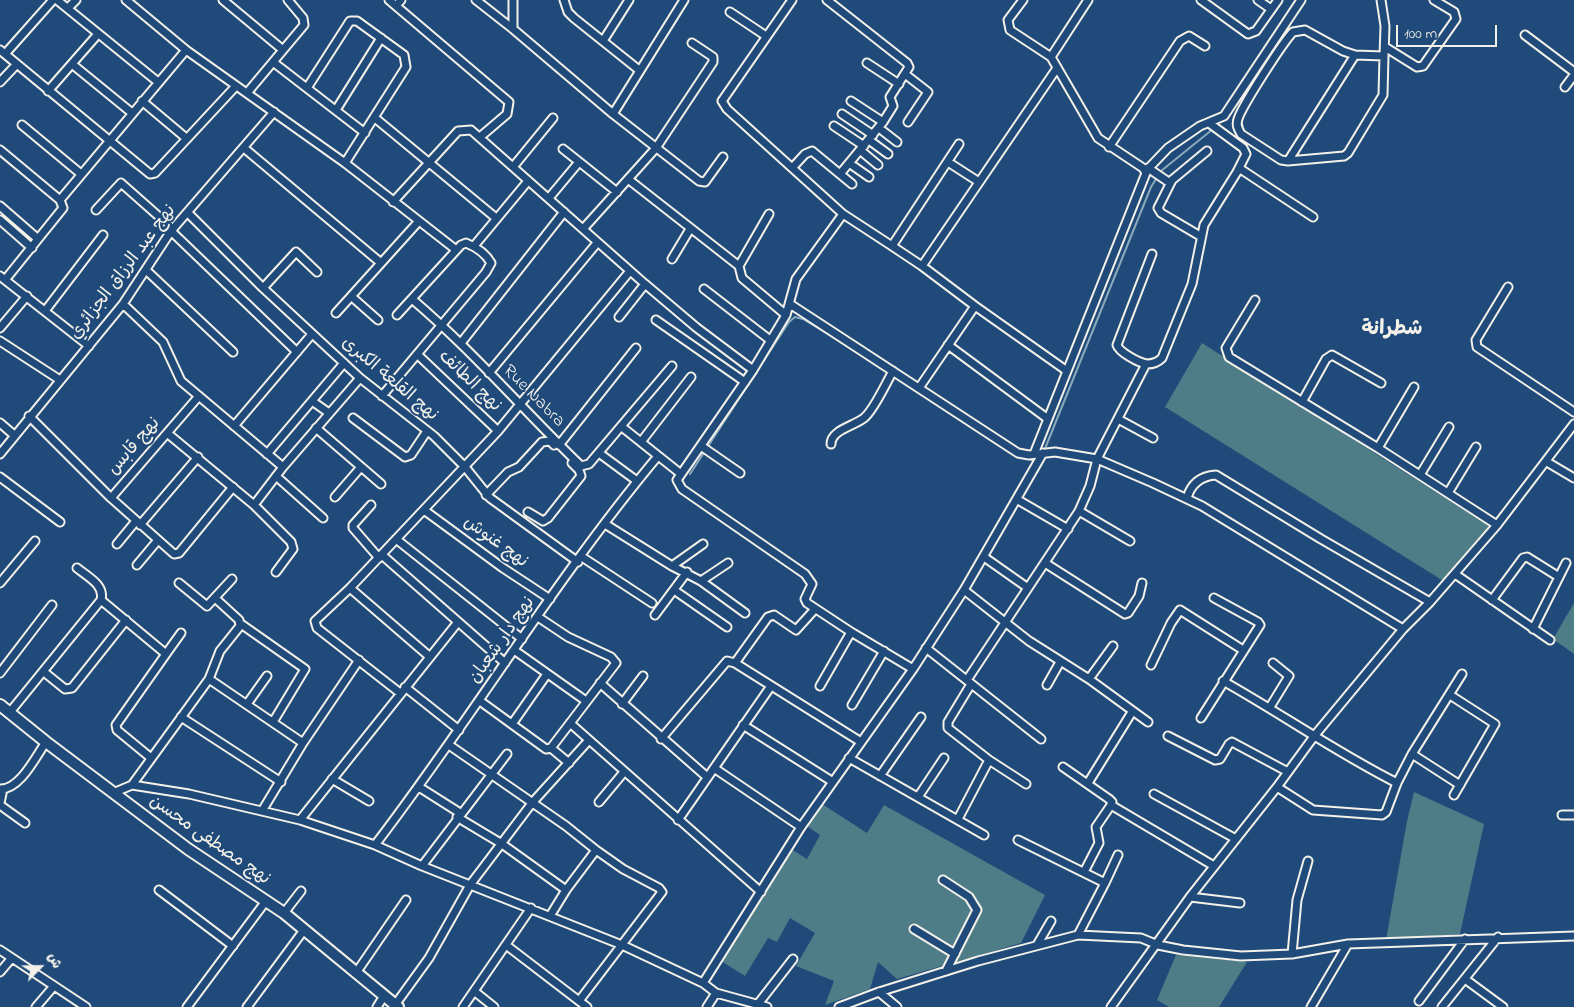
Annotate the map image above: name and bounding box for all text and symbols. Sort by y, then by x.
scale bar [1399,15,1500,47]
text: 100 m [1404,23,1437,45]
street label: نهج عبد الرزاق الجزائري [66,201,182,345]
district label: شطرانة [1362,319,1422,343]
street label: نهج القلعة الكبرى [336,333,442,427]
street label: نهج الطائف [433,347,505,417]
street label: Rue Nabra [497,361,569,433]
street label: نهج قابس [104,414,166,480]
street label: نهج غنوش [458,512,532,574]
street label: نهج دار شعبان [465,593,541,689]
street label: نهج مصطفى محسن [144,791,274,891]
north arrow [15,942,65,992]
text: ش [42,950,67,972]

